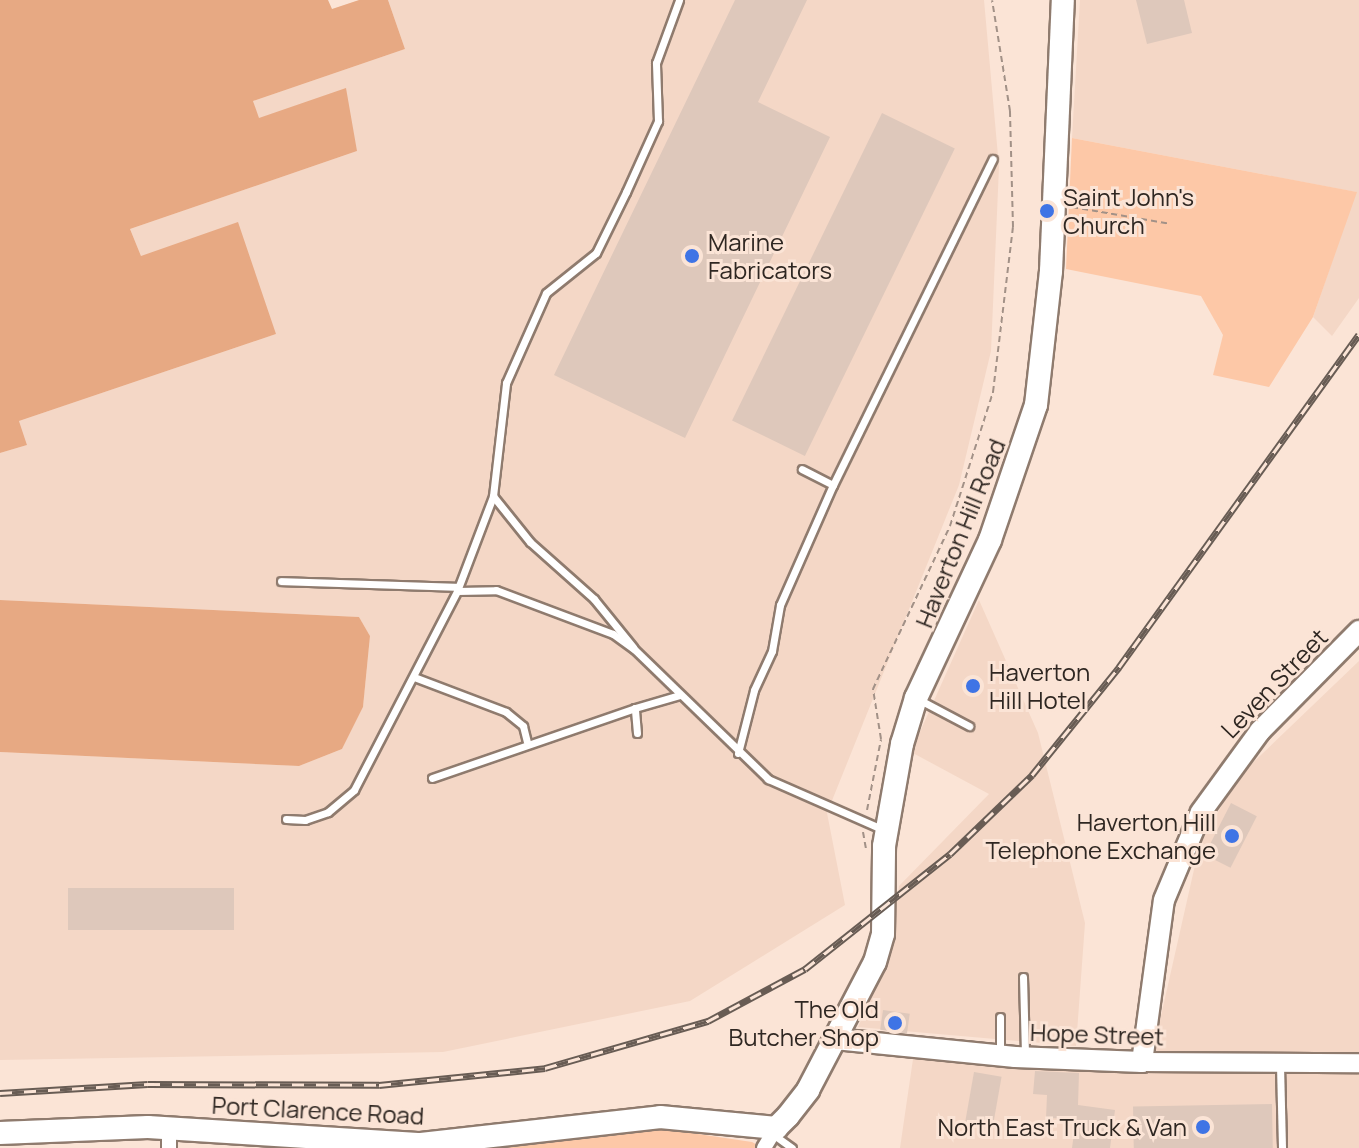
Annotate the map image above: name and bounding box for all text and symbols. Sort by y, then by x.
place label: Saint John's Church [1063,183,1194,239]
marker: Saint John's Church [1038,202,1056,220]
place label: Marine Fabricators [708,228,832,284]
marker: Marine Fabricators [683,247,701,265]
street label: Haverton Hill Road [909,434,1011,632]
street label: Leven Street [1215,622,1333,744]
place label: Haverton Hill Hotel [989,658,1090,714]
marker: Haverton Hill Hotel [964,677,982,695]
place label: Haverton Hill Telephone Exchange [985,808,1216,864]
marker: Haverton Hill Telephone Exchange [1223,827,1241,845]
place label: The Old Butcher Shop [728,995,879,1051]
marker: The Old Butcher Shop [886,1014,904,1032]
street label: Hope Street [1029,1017,1165,1051]
street label: Port Clarence Road [211,1090,425,1130]
place label: North East Truck & Van [938,1113,1187,1141]
marker: North East Truck & Van [1194,1118,1212,1136]

